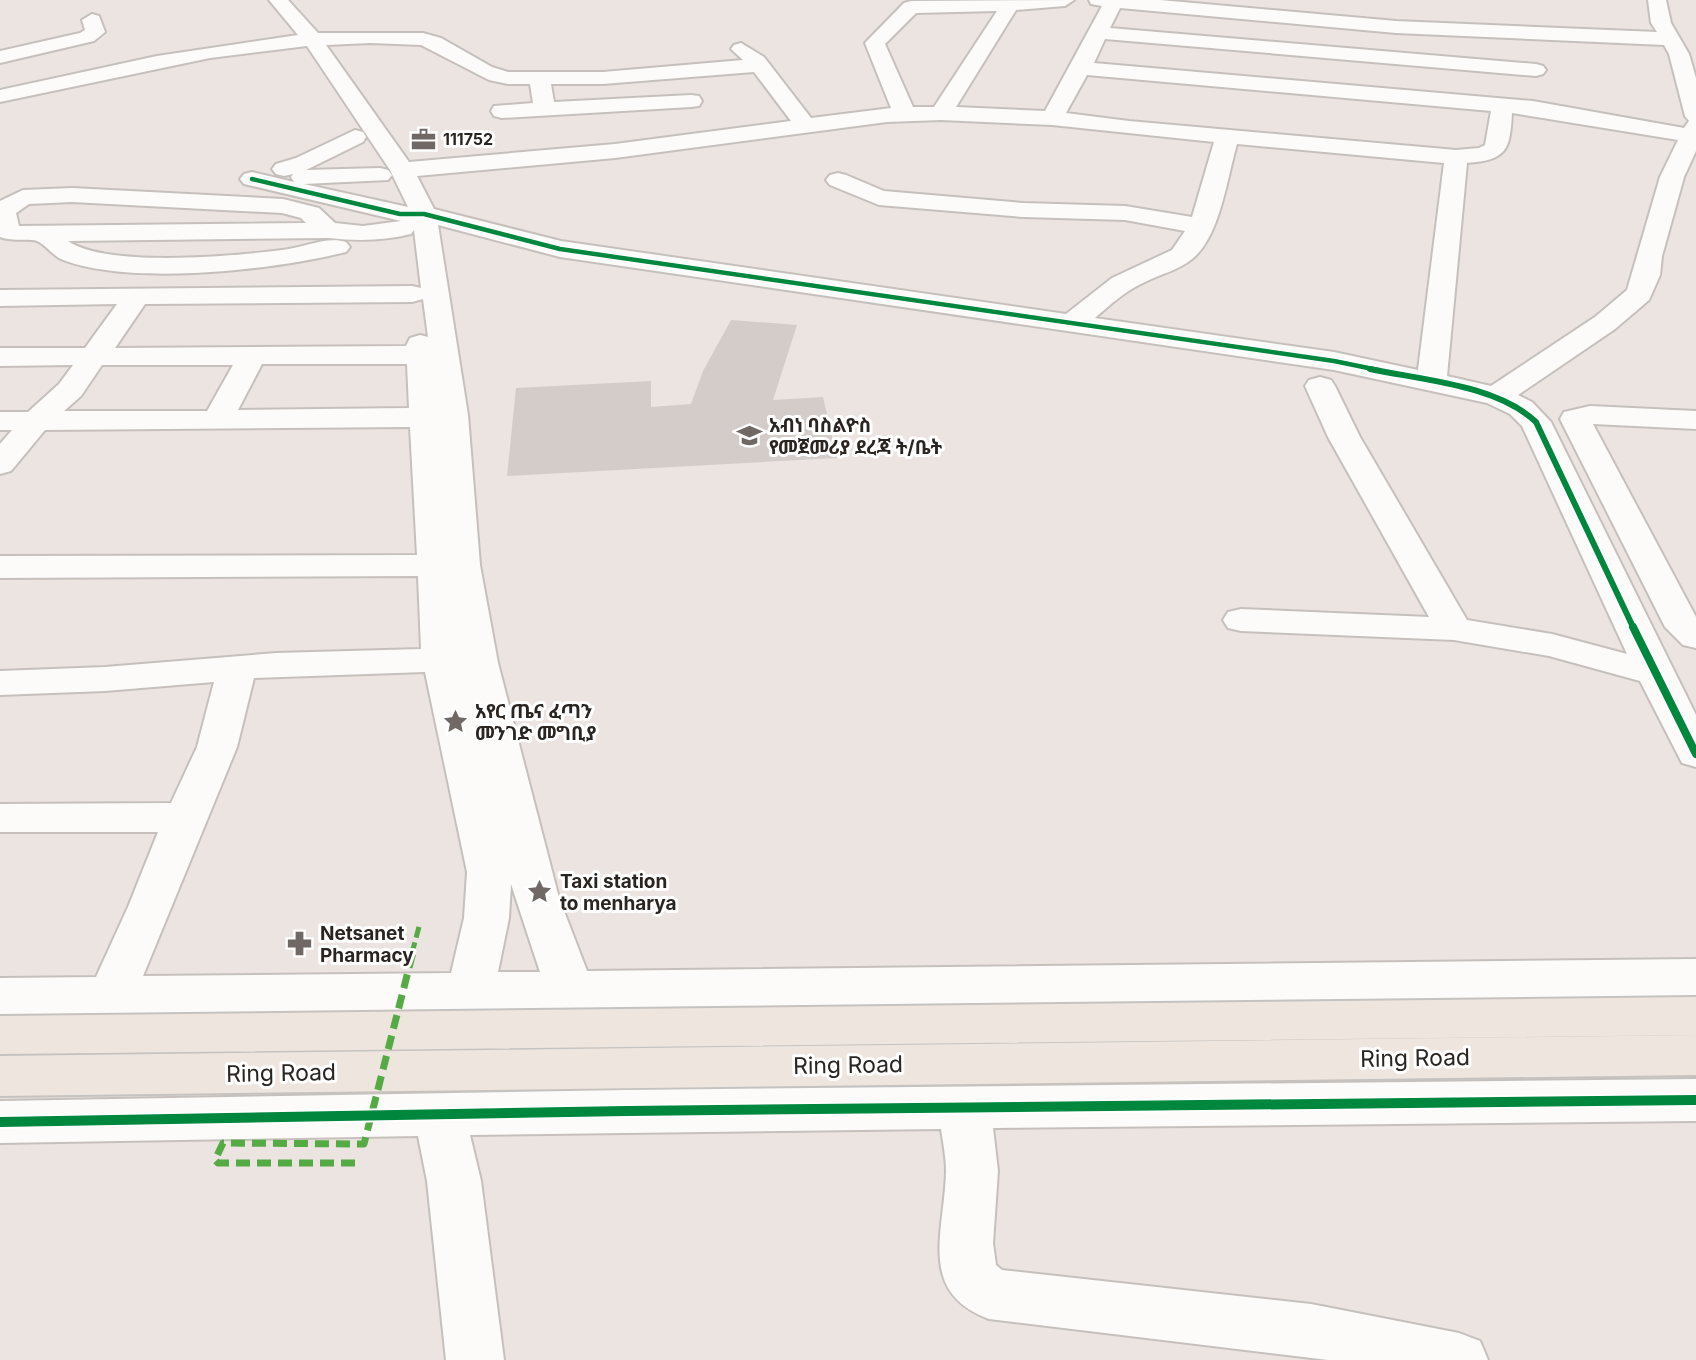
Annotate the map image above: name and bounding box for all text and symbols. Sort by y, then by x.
office icon: 111752 [409,125,437,153]
place label: 111752 [443,129,493,149]
place label: አብነ ባስልዮስ የመጀመሪያ ደረጃ ት/ቤት [769,414,943,459]
school or university icon: አብነ ባስልዮስ የመጀመሪያ ደረጃ ት/ቤት [735,422,763,450]
place label: አየር ጤና ፈጣን መንገድ መግቢያ [475,700,596,745]
place icon: አየር ጤና ፈጣን መንገድ መግቢያ [441,708,469,736]
place label: Taxi station to menharya [560,870,677,915]
place icon: Taxi station to menharya [526,878,554,906]
place label: Netsanet Pharmacy [320,922,414,967]
pharmacy icon: Netsanet Pharmacy [286,930,314,958]
street label: Ring Road [1360,1043,1470,1073]
street label: Ring Road [793,1050,903,1080]
street label: Ring Road [226,1058,336,1088]

